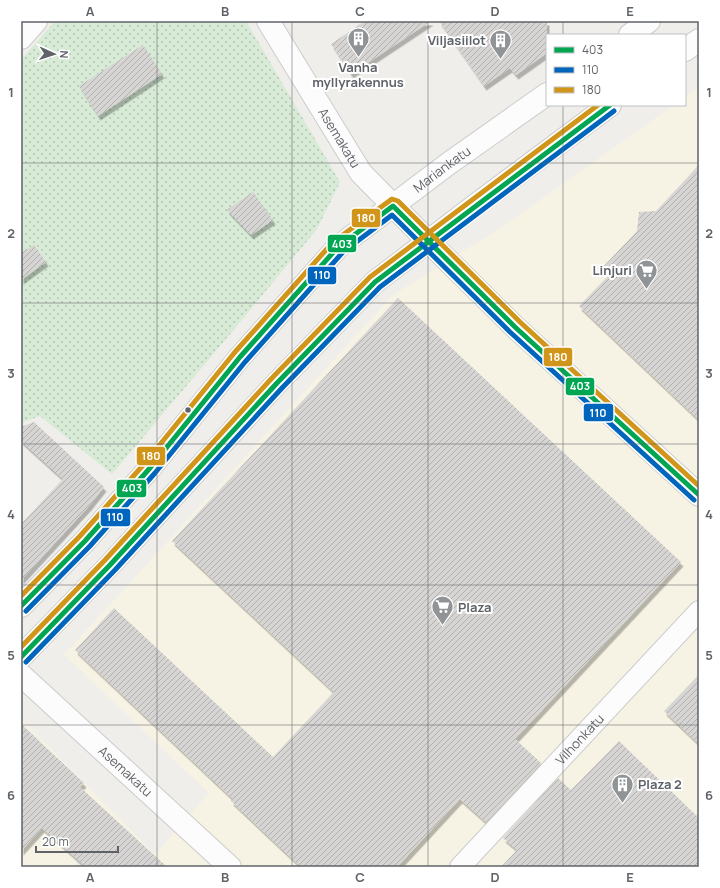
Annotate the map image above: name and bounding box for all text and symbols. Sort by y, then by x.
text: A [86,2,95,20]
text: B [221,2,229,20]
text: C [355,2,365,20]
text: D [490,2,500,20]
text: E [626,2,634,20]
building icon: Vanha myllyrakennus [345,26,371,59]
building icon: Viljasiilot [488,27,514,60]
place label: Viljasiilot [428,31,486,49]
north arrow [34,34,74,74]
legend [546,34,686,106]
text: 403 [582,41,603,58]
text: N [57,50,72,59]
place label: Vanha myllyrakennus [312,58,404,91]
text: 110 [582,61,599,78]
text: 180 [582,81,601,98]
text: 1 [8,83,14,101]
text: 1 [706,83,712,101]
street label: Asemakatu [314,104,365,171]
street label: Mariankatu [409,142,474,196]
line badge: 180 [351,208,381,228]
text: 180 [357,210,375,225]
text: 2 [7,224,15,242]
text: 2 [705,224,713,242]
line badge: 403 [327,234,357,253]
text: 403 [332,236,352,251]
supermarket icon: Linjuri [634,257,660,290]
place label: Linjuri [593,261,632,279]
line badge: 110 [307,266,337,285]
text: 110 [314,267,330,282]
line badge: 180 [543,347,573,367]
text: 180 [549,349,567,364]
text: 3 [7,364,15,382]
text: 3 [705,364,713,382]
line badge: 403 [565,377,595,396]
text: 403 [570,378,590,393]
line badge: 110 [583,403,614,422]
unlabelled marker [183,405,193,415]
text: 110 [590,405,606,420]
line badge: 180 [136,446,166,466]
text: 180 [142,448,160,463]
line badge: 403 [116,479,147,498]
text: 403 [122,480,142,495]
text: 4 [7,505,15,523]
text: 4 [705,505,713,523]
line badge: 110 [100,508,131,527]
text: 110 [107,509,123,524]
supermarket icon: Plaza [429,594,455,627]
place label: Plaza [458,598,491,616]
text: 5 [7,646,15,664]
text: 5 [705,646,713,664]
street label: Vilhonkatu [551,710,608,768]
street label: Asemakatu [95,742,156,800]
building icon: Plaza 2 [609,771,635,804]
place label: Plaza 2 [638,775,682,793]
text: 6 [7,786,15,804]
text: 6 [705,786,713,804]
scale bar [36,828,118,854]
text: 20 m [42,833,69,850]
text: A [86,868,95,886]
text: B [221,868,229,886]
text: C [355,868,365,886]
text: D [490,868,500,886]
text: E [626,868,634,886]

